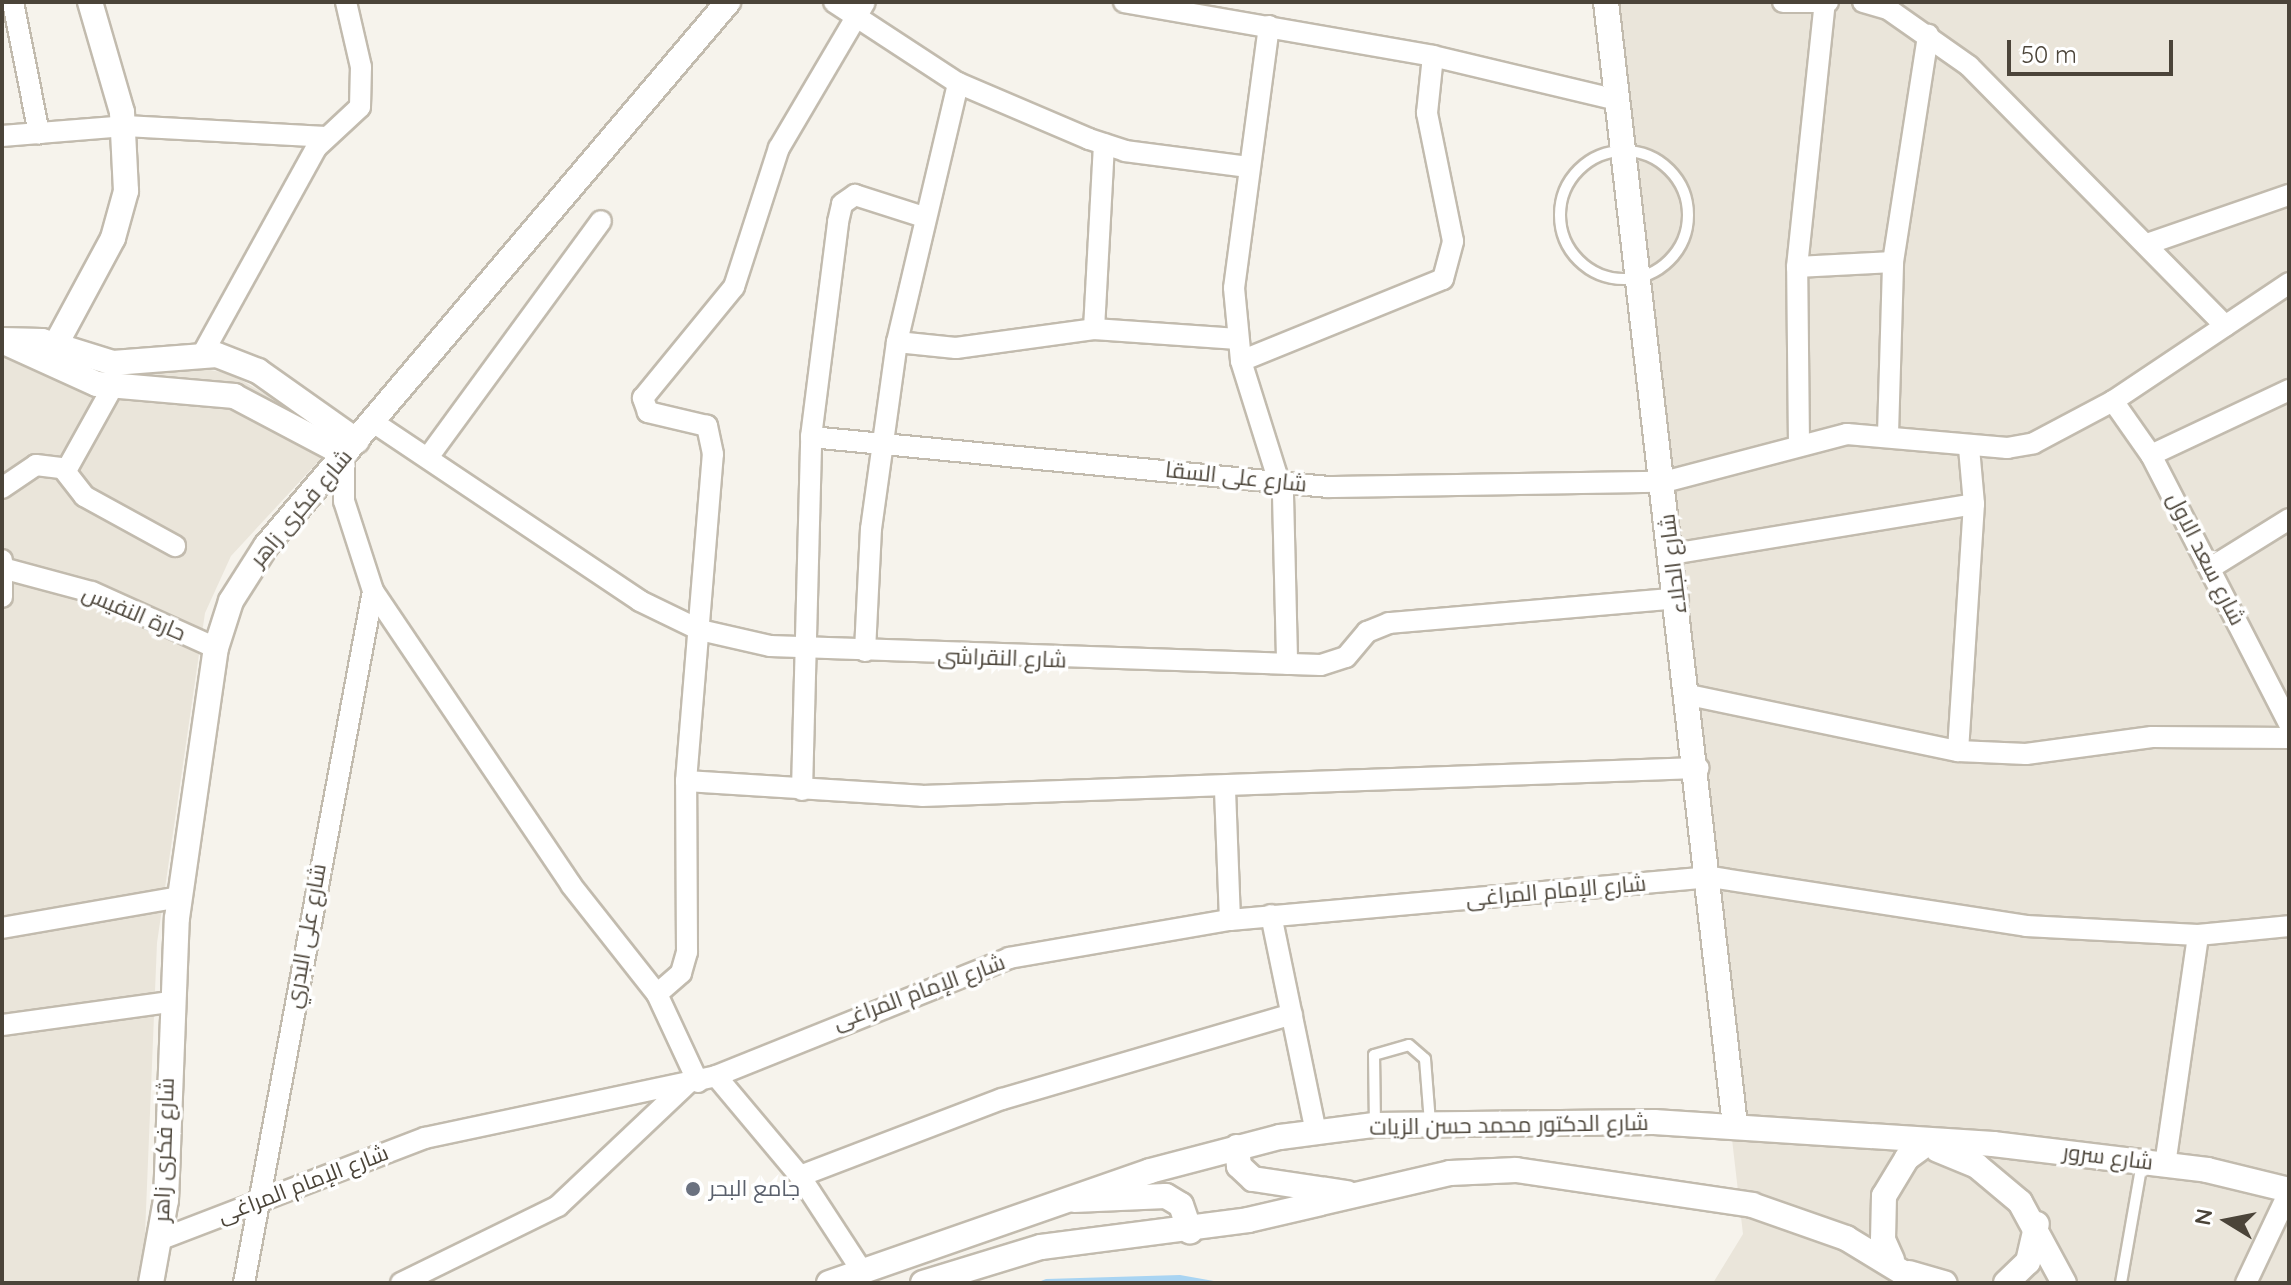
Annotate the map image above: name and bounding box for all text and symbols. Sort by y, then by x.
scale bar [2011,24,2177,74]
text: 50 m [2021,39,2077,69]
street label: شارع فكرى زاهر [244,444,358,572]
street label: شارع على السقا [1164,456,1308,498]
street label: شارع سعد الاول [2161,488,2251,630]
street label: شارع الجلاء [1654,512,1692,616]
street label: حارة النفيس [78,579,190,647]
street label: شارع النقراشى [937,643,1067,673]
street label: شارع على البدري [280,862,332,1010]
street label: شارع الإمام المراغى [1465,870,1647,912]
street label: شارع الإمام المراغى [829,949,1009,1035]
street label: شارع فكرى زاهر [148,1077,180,1223]
street label: شارع الدكتور محمد حسن الزيات [1369,1109,1649,1141]
street label: شارع سرور [2061,1138,2155,1176]
street label: شارع الإمام المراغى [214,1139,392,1229]
place label: جامع البحر [709,1176,800,1202]
marker: جامع البحر [684,1180,702,1198]
north arrow [2187,1181,2267,1261]
text: N [2188,1206,2219,1227]

